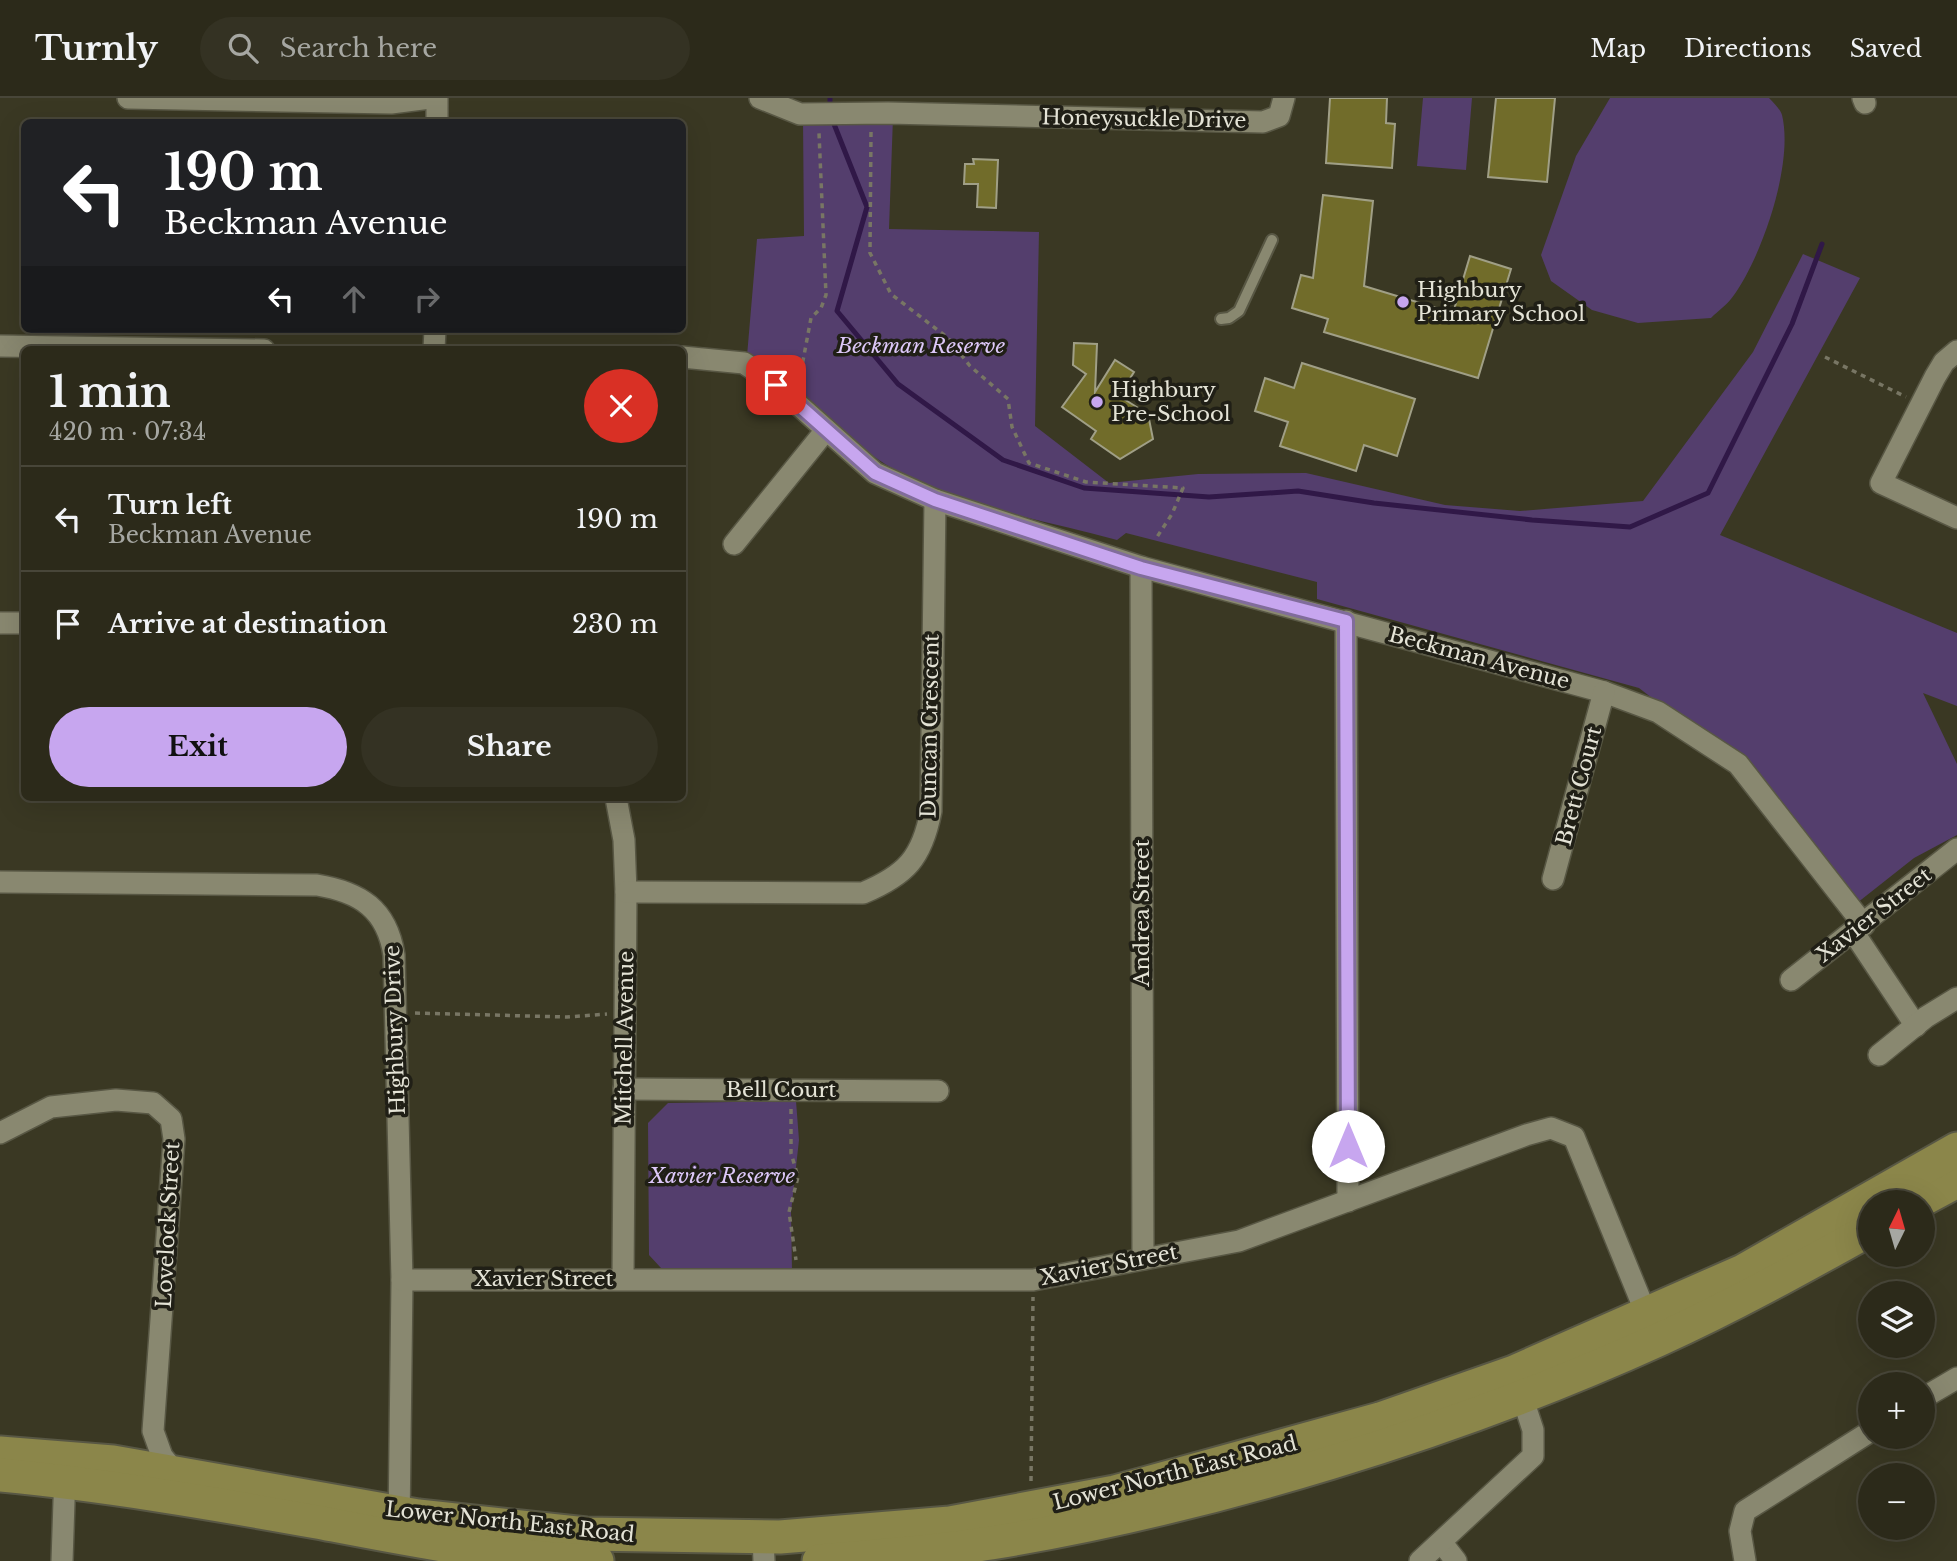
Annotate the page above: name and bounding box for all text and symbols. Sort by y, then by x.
search box [200,17,690,80]
text: Turnly [35,28,158,69]
icon: search [224,29,262,67]
text: Search here [280,32,437,64]
text: Map [1590,34,1646,63]
text: Directions [1684,34,1812,63]
text: Saved [1850,34,1922,63]
street label: Honeysuckle Drive [1041,104,1247,134]
text: 190 m [164,142,323,203]
icon: left [49,147,140,238]
text: Beckman Avenue [164,203,448,243]
place label: Highbury Primary School [1417,277,1585,327]
icon: left [262,280,300,318]
icon: ahead [335,280,373,318]
icon: right [408,280,446,318]
marker: Highbury Primary School [1395,294,1411,310]
park label: Beckman Reserve [836,333,1005,359]
pin [746,355,806,415]
text: 1 min [49,366,171,418]
icon: arrive [757,366,795,404]
button: close [584,369,658,443]
place label: Highbury Pre-School [1111,377,1231,427]
marker: Highbury Pre-School [1089,394,1105,410]
text: 420 m · 07:34 [49,418,206,446]
text: Turn left [108,489,232,521]
icon: left [49,500,87,538]
text: 190 m [576,503,658,535]
text: Beckman Avenue [108,521,312,549]
icon: arrive [49,605,87,643]
text: Arrive at destination [108,608,388,640]
text: 230 m [572,608,658,640]
street label: Beckman Avenue [1386,621,1572,695]
street label: Duncan Crescent [915,634,945,818]
button: Exit [49,707,347,787]
button: Share [361,707,658,787]
street label: Brett Court [1551,723,1607,848]
street label: Andrea Street [1129,839,1155,988]
street label: Xavier Street [1811,862,1937,968]
street label: Highbury Drive [379,944,411,1116]
street label: Mitchell Avenue [610,951,640,1125]
street label: Bell Court [726,1077,836,1103]
position arrow [1311,1109,1385,1183]
street label: Lovelock Street [151,1141,185,1309]
park label: Xavier Reserve [648,1163,796,1189]
north arrow [1858,1190,1936,1267]
map controls [1858,1190,1935,1540]
street label: Xavier Street [1038,1239,1180,1291]
street label: Xavier Street [474,1266,614,1292]
button: layers [1858,1281,1935,1358]
button: + [1858,1372,1935,1449]
street label: Lower North East Road [1050,1430,1300,1516]
button: − [1858,1463,1935,1540]
street label: Lower North East Road [384,1496,636,1548]

